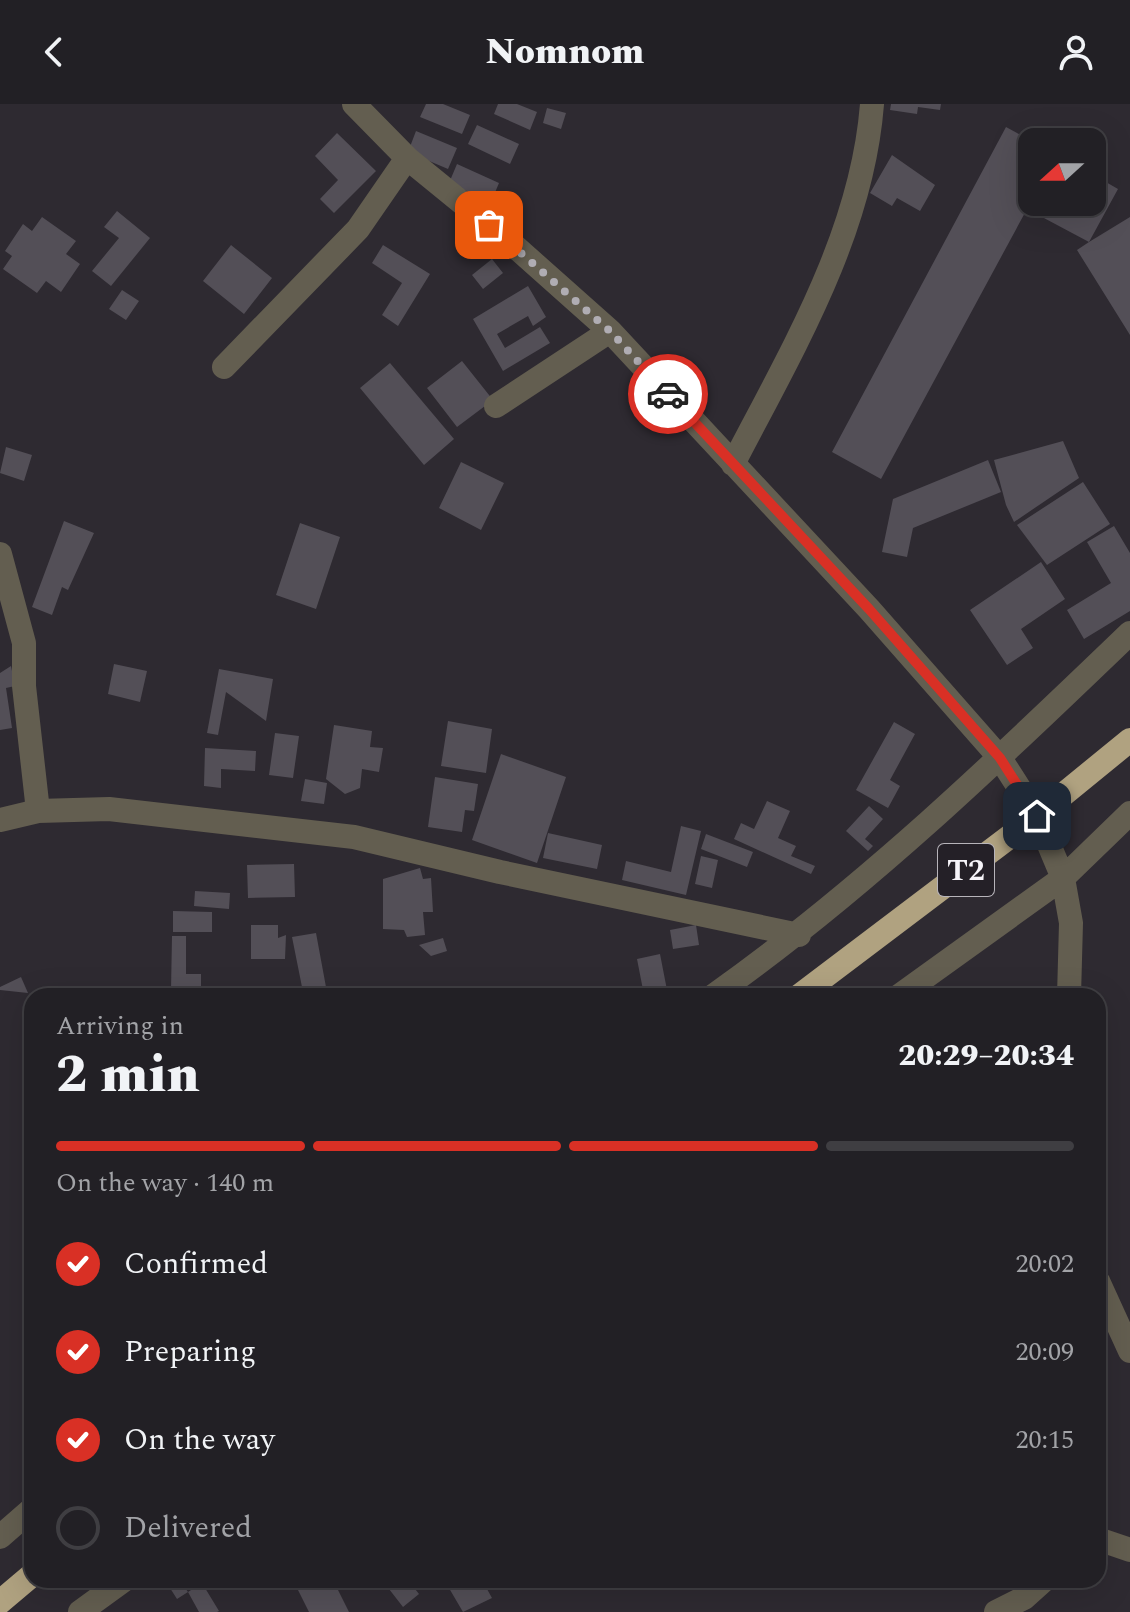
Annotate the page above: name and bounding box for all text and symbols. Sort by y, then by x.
text: Nomnom [485,25,645,80]
icon: back [32,30,76,74]
icon: person [1054,30,1098,74]
north arrow [1018,128,1106,216]
map controls [1018,128,1106,216]
pin [455,191,523,259]
icon: bag [467,203,511,247]
courier [628,354,708,434]
icon: car [646,372,690,416]
pin [1003,782,1071,850]
icon: home [1015,794,1059,838]
road number: T2 [938,844,994,896]
text: Arriving in [56,1006,184,1046]
text: 20:29–20:34 [898,1033,1074,1079]
text: 2 min [56,1036,200,1115]
text: On the way · 140 m [56,1163,274,1203]
text: Confirmed [124,1241,268,1287]
icon: check [56,1242,100,1286]
text: 20:02 [1015,1244,1074,1284]
text: Preparing [124,1329,256,1375]
icon: check [56,1330,100,1374]
text: 20:09 [1015,1332,1074,1372]
text: On the way [124,1417,275,1463]
icon: check [56,1418,100,1462]
text: 20:15 [1015,1420,1074,1460]
text: Delivered [124,1505,252,1551]

